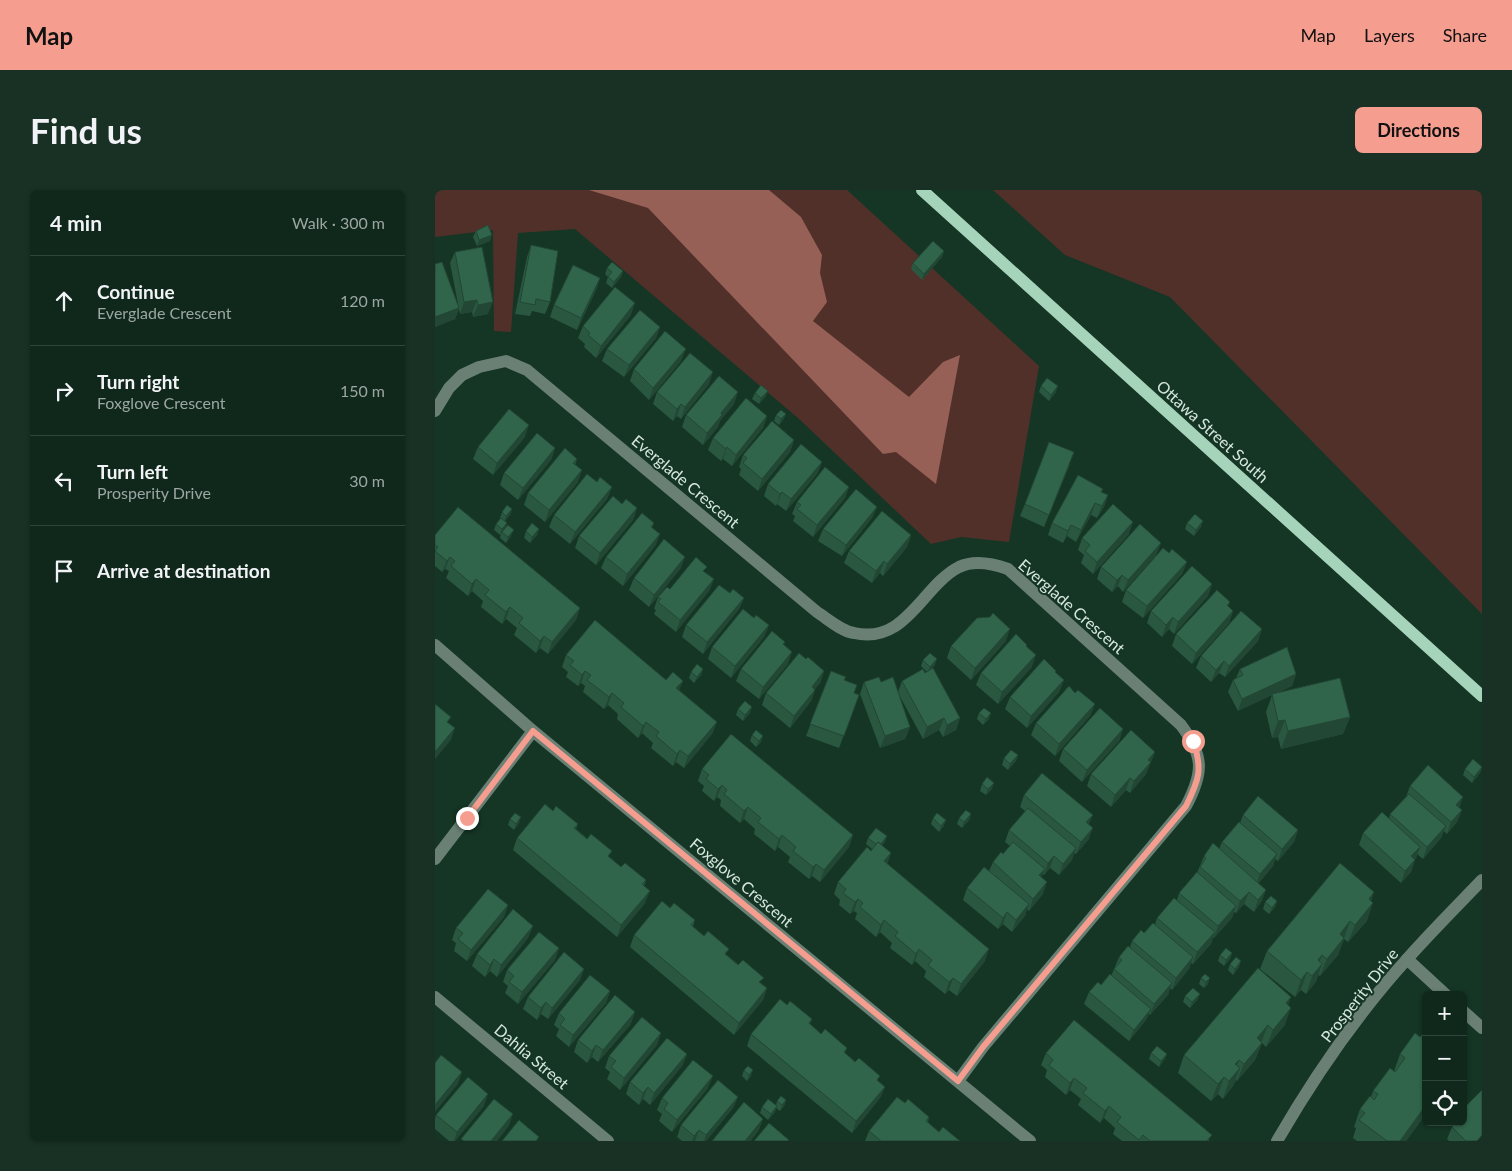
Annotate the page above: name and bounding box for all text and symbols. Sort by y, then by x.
text: Map [25,21,73,50]
text: Map [1300,24,1336,46]
text: Layers [1364,24,1415,46]
text: Share [1443,24,1487,46]
button: Directions [1355,107,1482,153]
text: Find us [30,109,142,151]
text: 4 min [50,210,102,235]
text: Walk · 300 m [292,213,385,232]
text: Continue [97,280,175,303]
icon: ahead [50,287,78,315]
text: 120 m [340,291,385,310]
text: Everglade Crescent [97,303,232,322]
text: Turn right [97,370,179,393]
street label: Ottawa Street South [1153,376,1273,486]
icon: right [50,377,78,405]
text: 150 m [340,381,385,400]
text: Foxglove Crescent [97,393,226,412]
street label: Everglade Crescent [628,430,744,532]
text: Turn left [97,460,168,483]
icon: left [50,467,78,495]
text: 30 m [349,471,385,490]
text: Prosperity Drive [97,483,211,502]
street label: Everglade Crescent [1015,555,1129,657]
icon: arrive [50,557,78,585]
text: Arrive at destination [97,559,270,582]
route start [1182,730,1205,753]
route end [456,807,479,830]
street label: Foxglove Crescent [687,833,798,931]
street label: Prosperity Drive [1316,944,1402,1046]
map controls [1422,991,1467,1126]
button: + [1422,991,1467,1036]
street label: Dahlia Street [491,1020,573,1093]
button: − [1422,1036,1467,1081]
button: locate [1422,1081,1467,1126]

